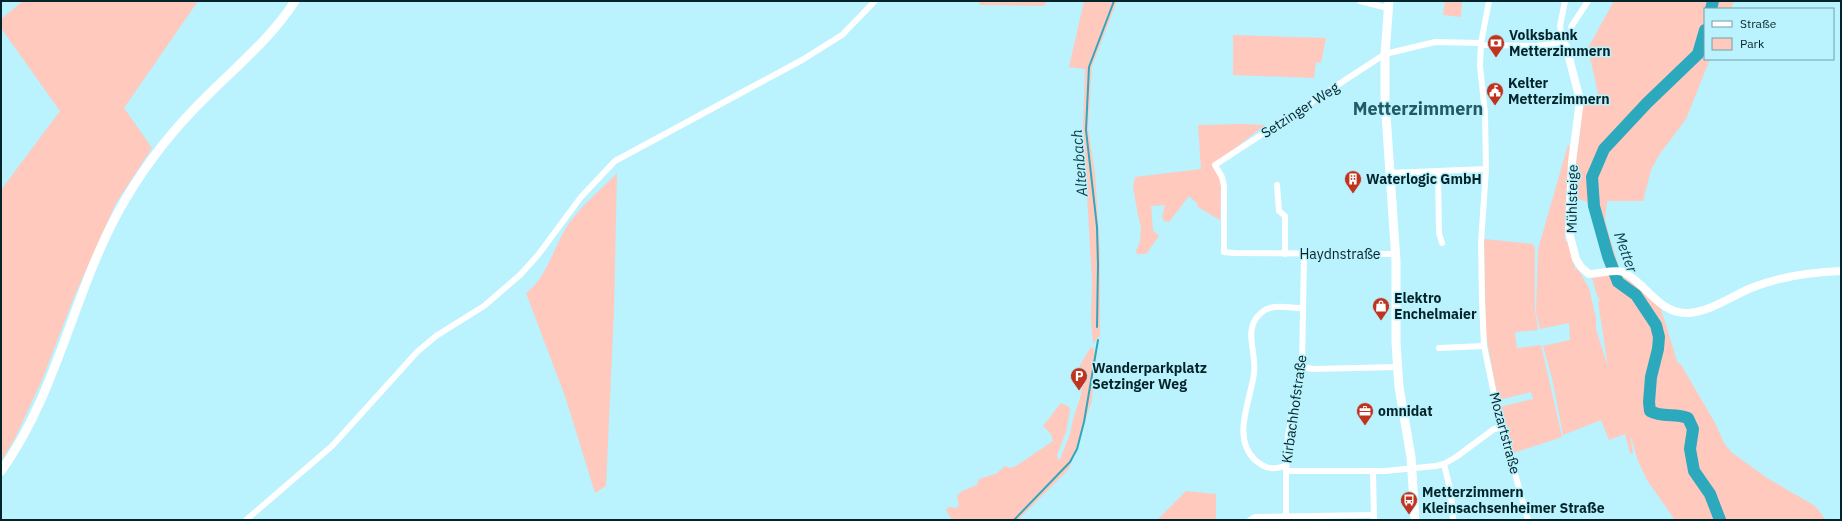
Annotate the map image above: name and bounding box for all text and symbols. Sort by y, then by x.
legend [1704,8,1834,60]
text: Straße [1740,16,1777,31]
place label: Volksbank Metterzimmern [1509,26,1611,60]
bank icon: Volksbank Metterzimmern [1486,33,1506,58]
text: Park [1740,36,1765,51]
place label: Kelter Metterzimmern [1508,74,1610,108]
street label: Setzinger Weg [1258,78,1343,142]
public building icon: Kelter Metterzimmern [1485,81,1505,106]
district label: Metterzimmern [1353,97,1483,120]
water label: Altenbach [1067,129,1091,198]
street label: Mühlsteige [1562,164,1582,234]
building icon: Waterlogic GmbH [1343,169,1363,194]
place label: Waterlogic GmbH [1366,170,1482,188]
water label: Metter [1610,229,1642,275]
street label: Haydnstraße [1299,245,1381,263]
place label: Elektro Enchelmaier [1394,289,1477,323]
shop icon: Elektro Enchelmaier [1371,296,1391,321]
street label: Kirbachhofstraße [1277,353,1311,464]
place label: Wanderparkplatz Setzinger Weg [1092,359,1207,393]
parking icon: Wanderparkplatz Setzinger Weg [1069,366,1089,391]
street label: Mozartstraße [1485,390,1525,476]
office icon: omnidat [1355,401,1375,426]
place label: omnidat [1378,402,1433,420]
place label: Metterzimmern Kleinsachsenheimer Straße [1422,483,1605,517]
bus stop icon: Metterzimmern Kleinsachsenheimer Straße [1399,490,1419,515]

